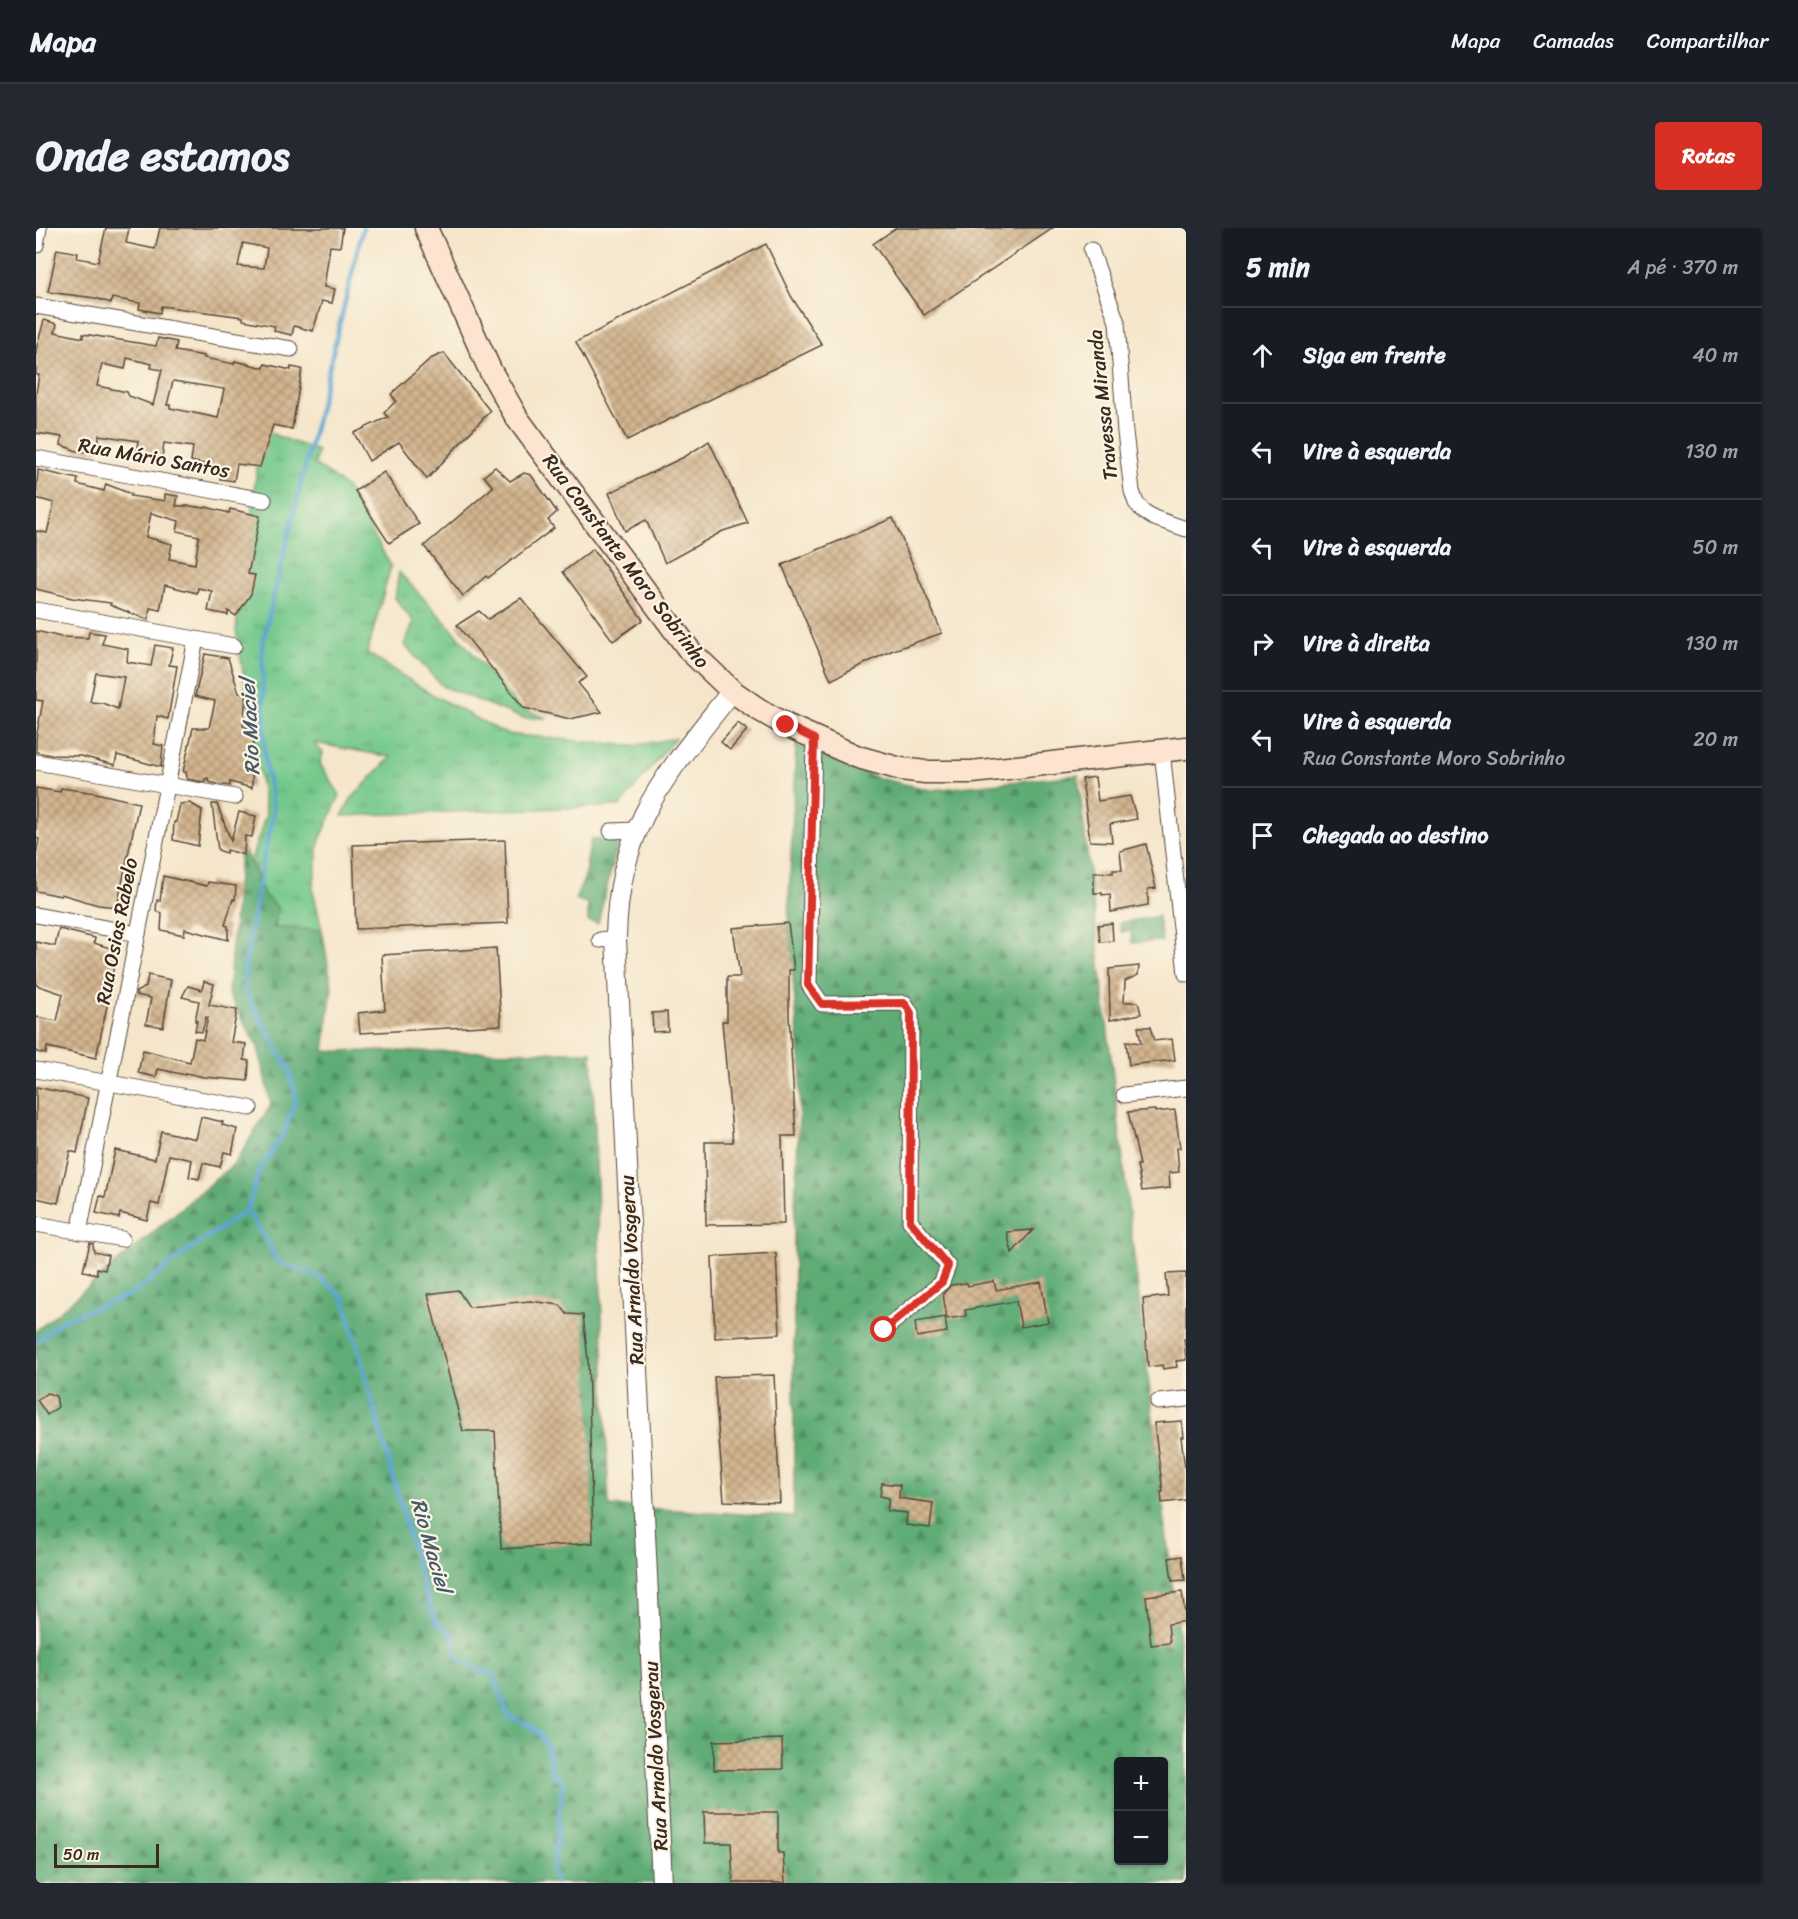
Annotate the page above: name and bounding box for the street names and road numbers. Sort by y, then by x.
street label: Travessa Miranda [1078,328,1128,482]
street label: Rua Mário Santos [76,427,233,489]
street label: Rua Constante Moro Sobrinho [533,446,719,676]
street label: Rua Osias Rabelo [86,855,148,1007]
street label: Rua Arnaldo Vosgerau [610,1174,654,1366]
street label: Rua Arnaldo Vosgerau [634,1660,678,1852]

